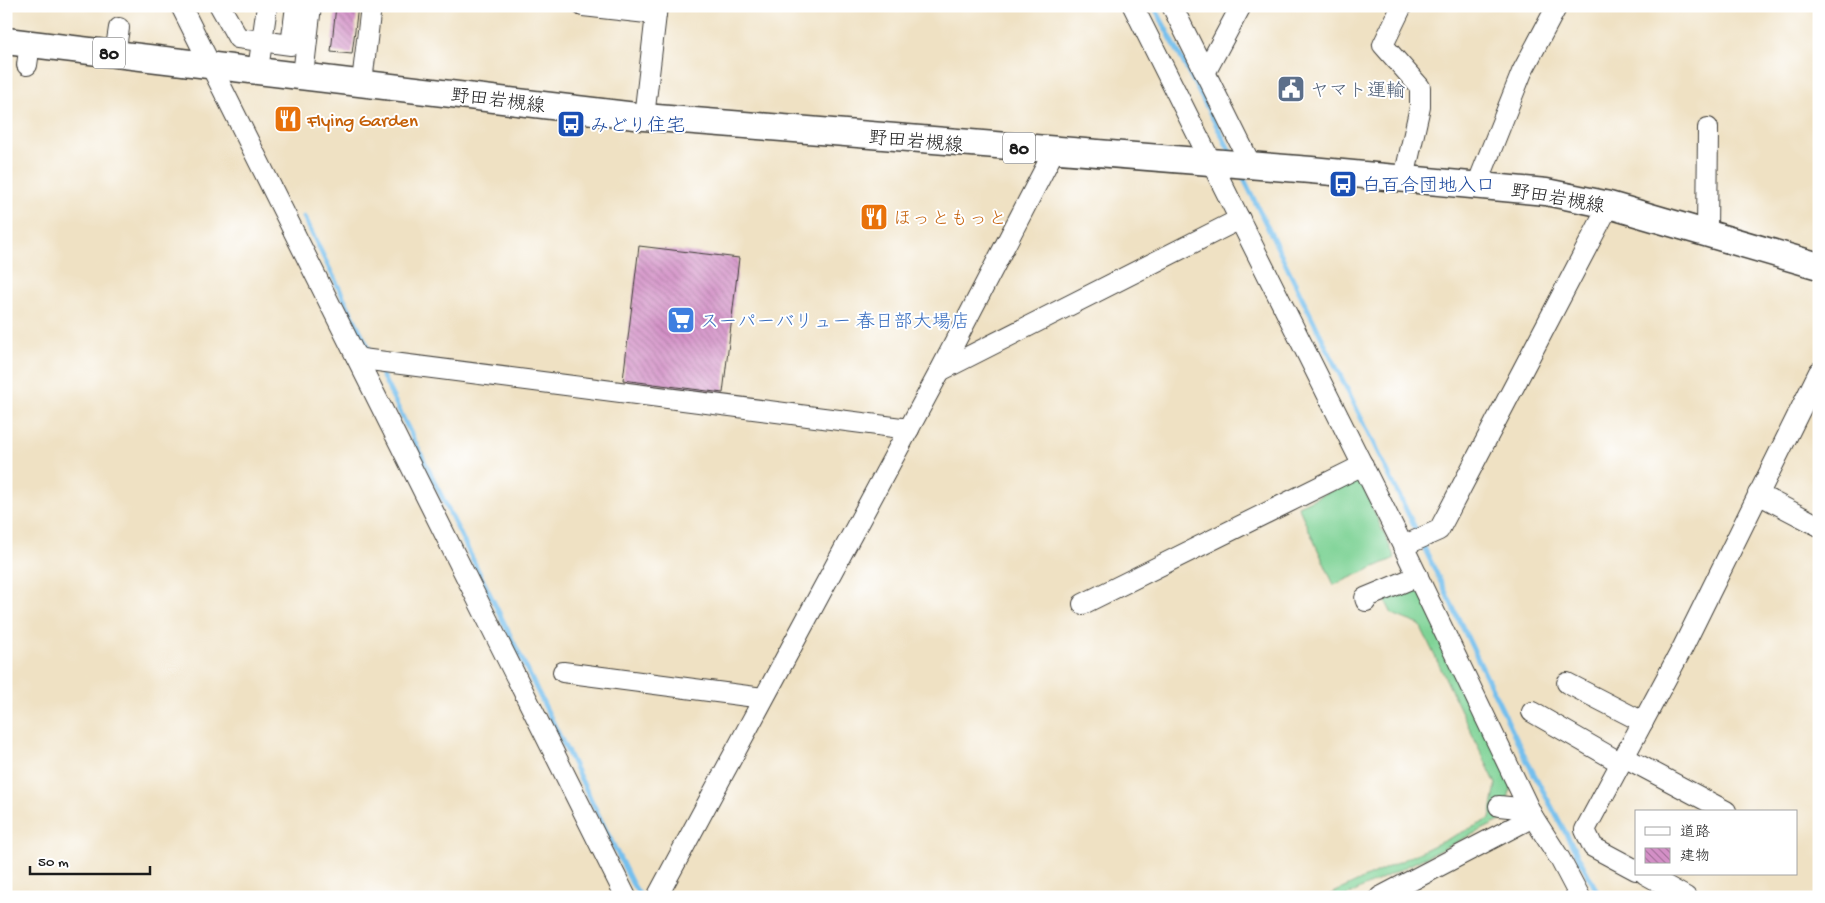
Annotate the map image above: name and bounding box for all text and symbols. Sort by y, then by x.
road number: 80 [93,38,125,68]
public building icon: ヤマト運輸 [1276,74,1306,104]
place label: ヤマト運輸 [1310,80,1405,104]
street label: 野田岩槻線 [449,84,546,120]
restaurant icon: Flying Garden [273,104,303,134]
bus stop icon: みどり住宅 [556,109,586,139]
place label: Flying Garden [306,111,418,134]
place label: みどり住宅 [590,115,685,139]
street label: 野田岩槻線 [867,127,964,159]
road number: 80 [1003,132,1035,164]
bus stop icon: 白百合団地入口 [1328,169,1358,199]
place label: 白百合団地入口 [1362,175,1495,199]
street label: 野田岩槻線 [1509,180,1606,220]
restaurant icon: ほっともっと [859,202,889,232]
place label: ほっともっと [893,209,1007,232]
supermarket icon: スーパーバリュー 春日部大場店 [666,305,696,335]
place label: スーパーバリュー 春日部大場店 [700,311,970,335]
legend [1635,810,1798,876]
text: 道路 [1680,824,1710,842]
scale bar [30,843,150,875]
text: 建物 [1680,848,1710,866]
text: 50 m [38,854,69,872]

